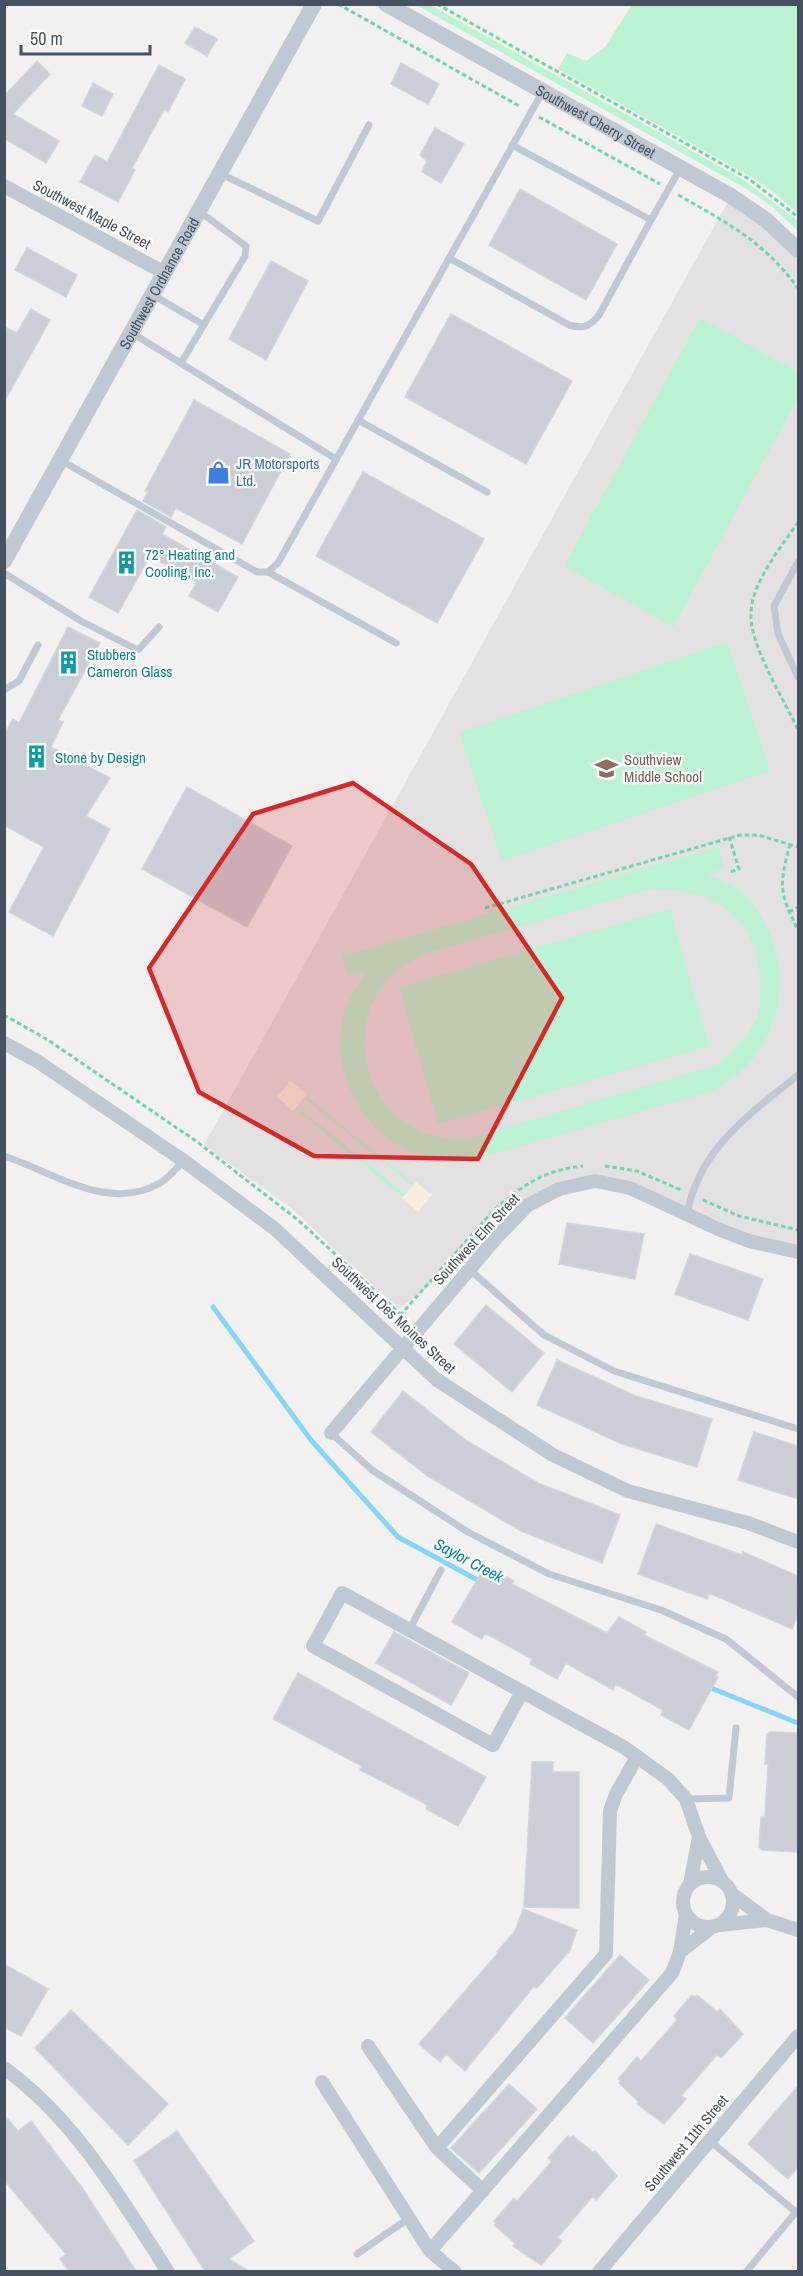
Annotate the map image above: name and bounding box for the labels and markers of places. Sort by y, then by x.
place label: JR Motorsports Ltd. [236,453,319,491]
shop icon: JR Motorsports Ltd. [205,459,231,485]
place label: 72° Heating and Cooling, Inc. [145,544,235,582]
building icon: 72° Heating and Cooling, Inc. [114,550,140,576]
place label: Stubbers Cameron Glass [87,644,172,682]
building icon: Stubbers Cameron Glass [56,650,82,676]
building icon: Stone by Design [24,744,50,770]
place label: Stone by Design [55,747,146,768]
place label: Southview Middle School [624,749,702,787]
school or university icon: Southview Middle School [593,755,619,781]

